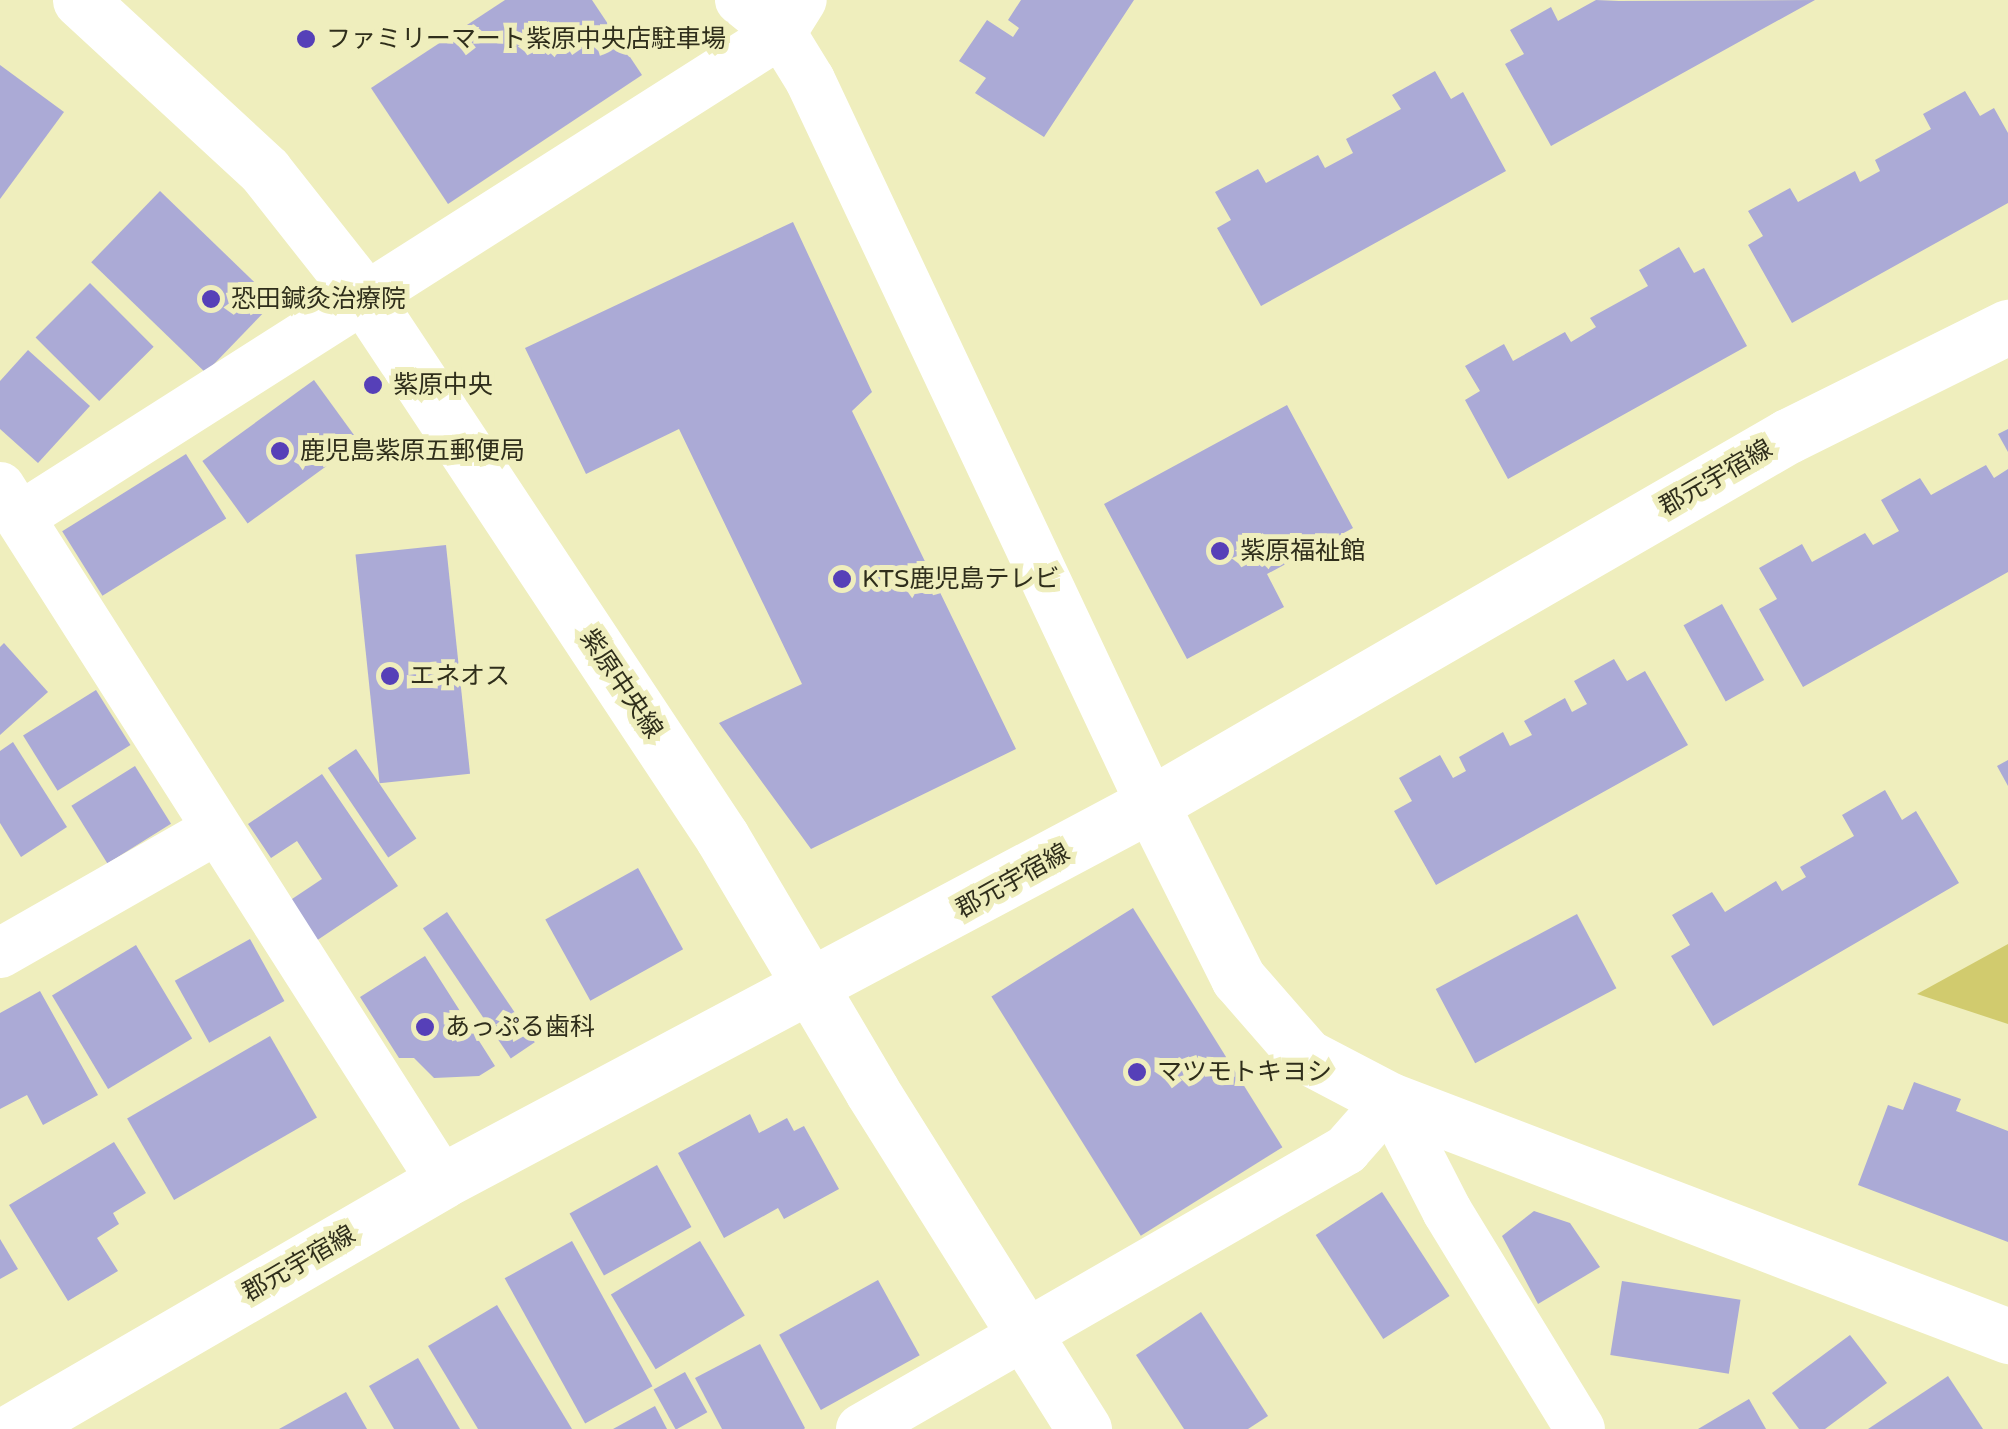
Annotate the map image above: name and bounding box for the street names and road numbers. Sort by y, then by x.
street label: 郡元宇宿線 [1654,434,1778,522]
street label: 紫原中央線 [574,624,668,744]
street label: 郡元宇宿線 [951,838,1075,924]
street label: 郡元宇宿線 [237,1220,361,1308]

